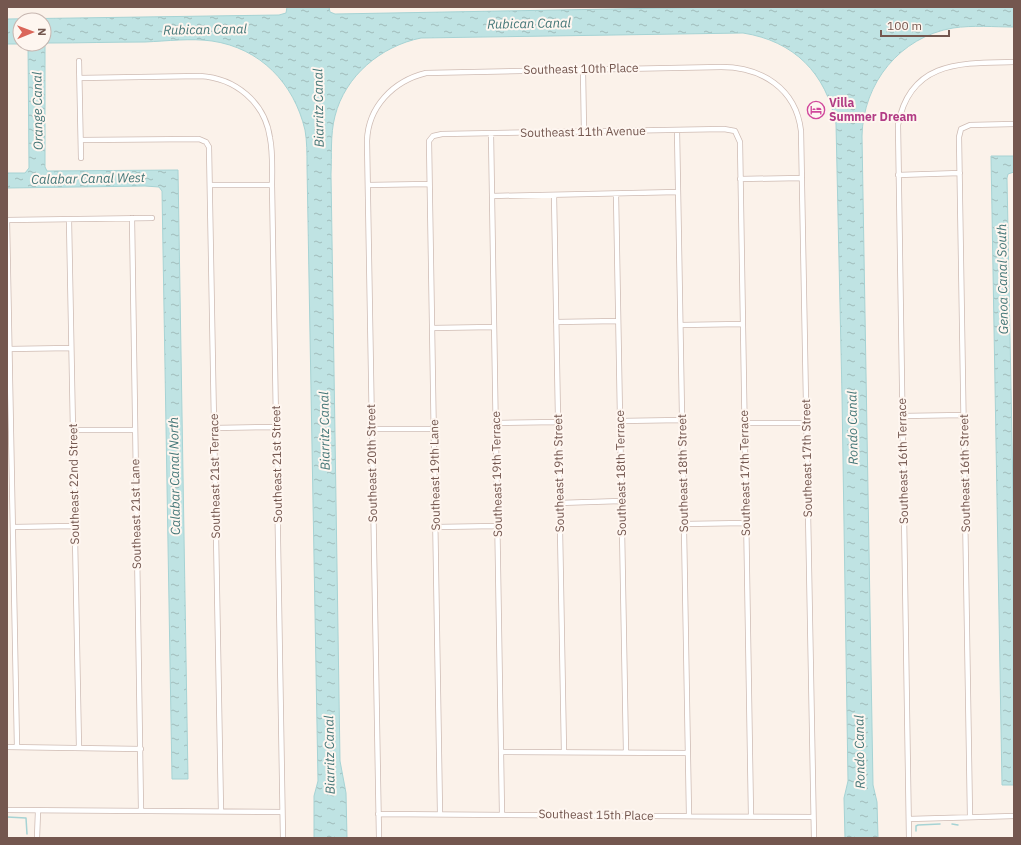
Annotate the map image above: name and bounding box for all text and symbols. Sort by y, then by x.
north arrow [12,12,52,52]
scale bar [881,12,949,38]
water label: Rubican Canal [487,14,572,33]
text: 100 m [887,18,922,33]
water label: Rubican Canal [163,20,248,39]
text: N [35,28,49,36]
street label: Southeast 10th Place [523,60,639,77]
water label: Biarritz Canal [309,68,328,148]
water label: Orange Canal [28,71,47,150]
place label: Villa Summer Dream [829,95,917,124]
hotel icon: Villa Summer Dream [806,100,826,120]
street label: Southeast 11th Avenue [520,123,646,140]
water label: Calabar Canal West [31,169,146,188]
water label: Genoa Canal South [993,224,1012,334]
water label: Rondo Canal [843,390,862,465]
water label: Biarritz Canal [315,391,334,471]
street label: Southeast 16th Terrace [894,397,911,524]
street label: Southeast 17th Street [798,399,815,517]
street label: Southeast 20th Street [363,404,380,522]
street label: Southeast 21st Street [268,405,285,523]
street label: Southeast 18th Terrace [612,409,629,536]
street label: Southeast 17th Terrace [736,409,753,536]
street label: Southeast 19th Terrace [488,410,505,537]
street label: Southeast 21st Terrace [206,413,223,539]
street label: Southeast 19th Street [550,414,567,532]
street label: Southeast 18th Street [674,414,691,532]
street label: Southeast 16th Street [956,414,973,532]
water label: Calabar Canal North [165,417,184,535]
street label: Southeast 19th Lane [426,419,443,531]
street label: Southeast 22nd Street [65,423,82,545]
street label: Southeast 21st Lane [127,458,144,569]
water label: Rondo Canal [850,714,869,789]
water label: Biarritz Canal [320,715,339,795]
street label: Southeast 15th Place [538,806,654,823]

